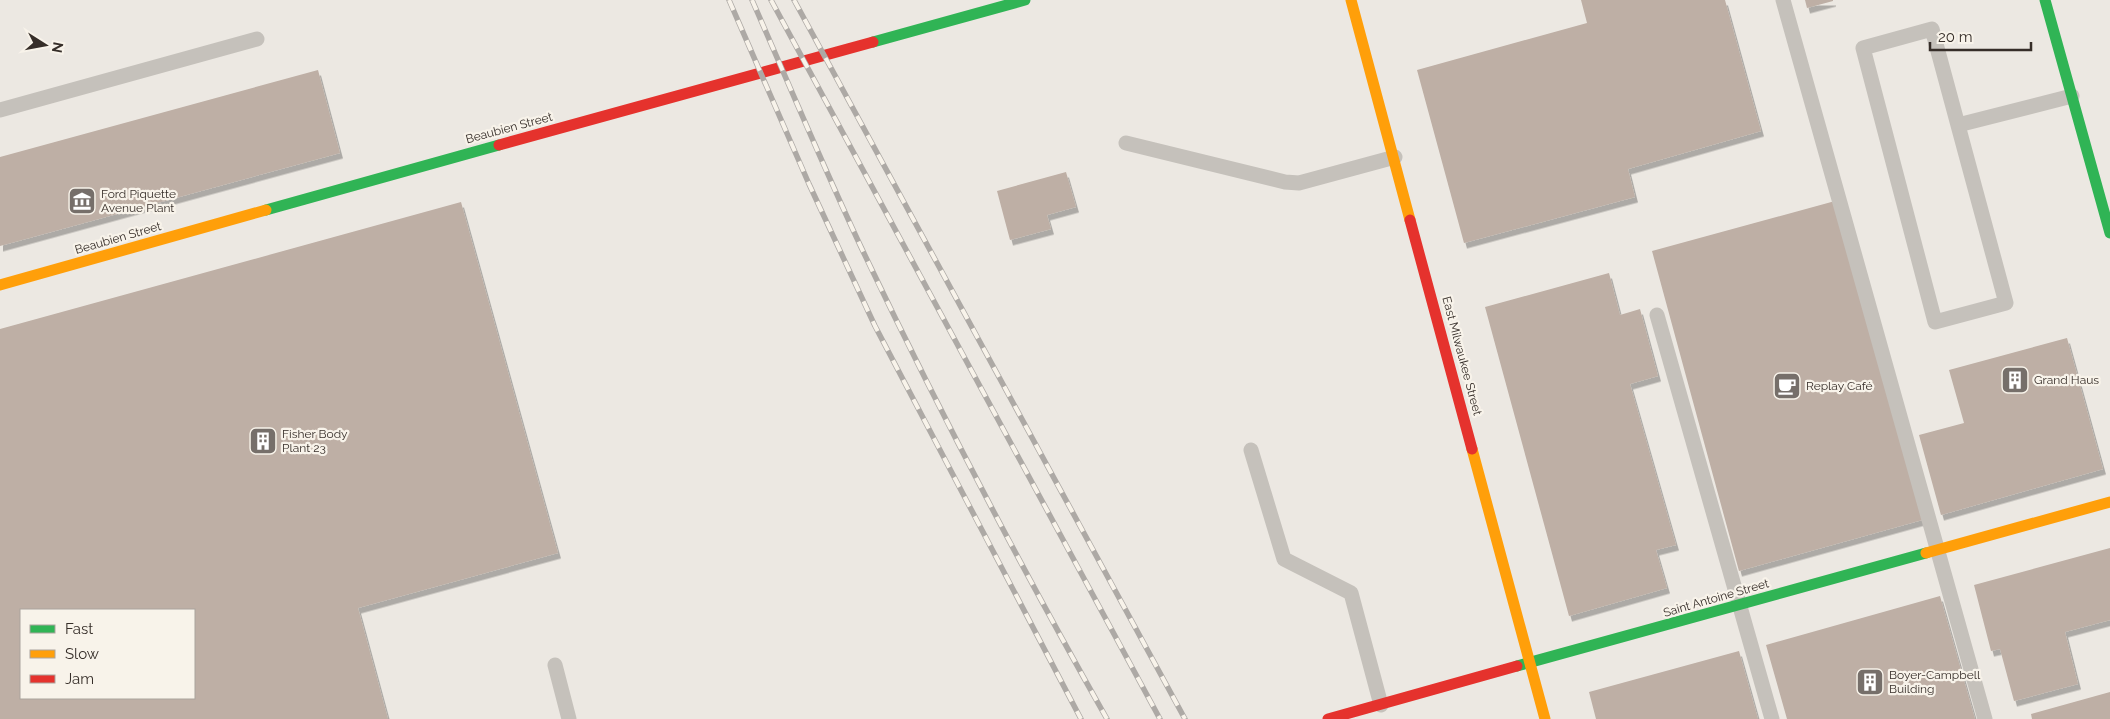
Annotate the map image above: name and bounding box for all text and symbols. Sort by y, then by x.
north arrow [20,20,70,70]
scale bar [1930,20,2031,52]
text: 20 m [1938,28,1973,46]
text: N [49,41,67,54]
street label: Beaubien Street [464,110,554,146]
museum icon: Ford Piquette Avenue Plant [67,186,97,216]
place label: Ford Piquette Avenue Plant [101,187,176,215]
street label: Beaubien Street [73,219,163,257]
street label: East Milwaukee Street [1439,295,1485,417]
building icon: Grand Haus [2000,365,2030,395]
cafe icon: Replay Café [1772,371,1802,401]
place label: Grand Haus [2034,373,2099,387]
place label: Replay Café [1806,379,1872,393]
building icon: Fisher Body Plant 23 [248,426,278,456]
place label: Fisher Body Plant 23 [282,427,348,455]
street label: Saint Antoine Street [1662,576,1770,620]
legend [20,609,195,699]
text: Fast [65,620,93,638]
text: Slow [65,645,99,663]
building icon: Boyer-Campbell Building [1855,667,1885,697]
place label: Boyer-Campbell Building [1889,668,1981,696]
text: Jam [65,670,94,688]

